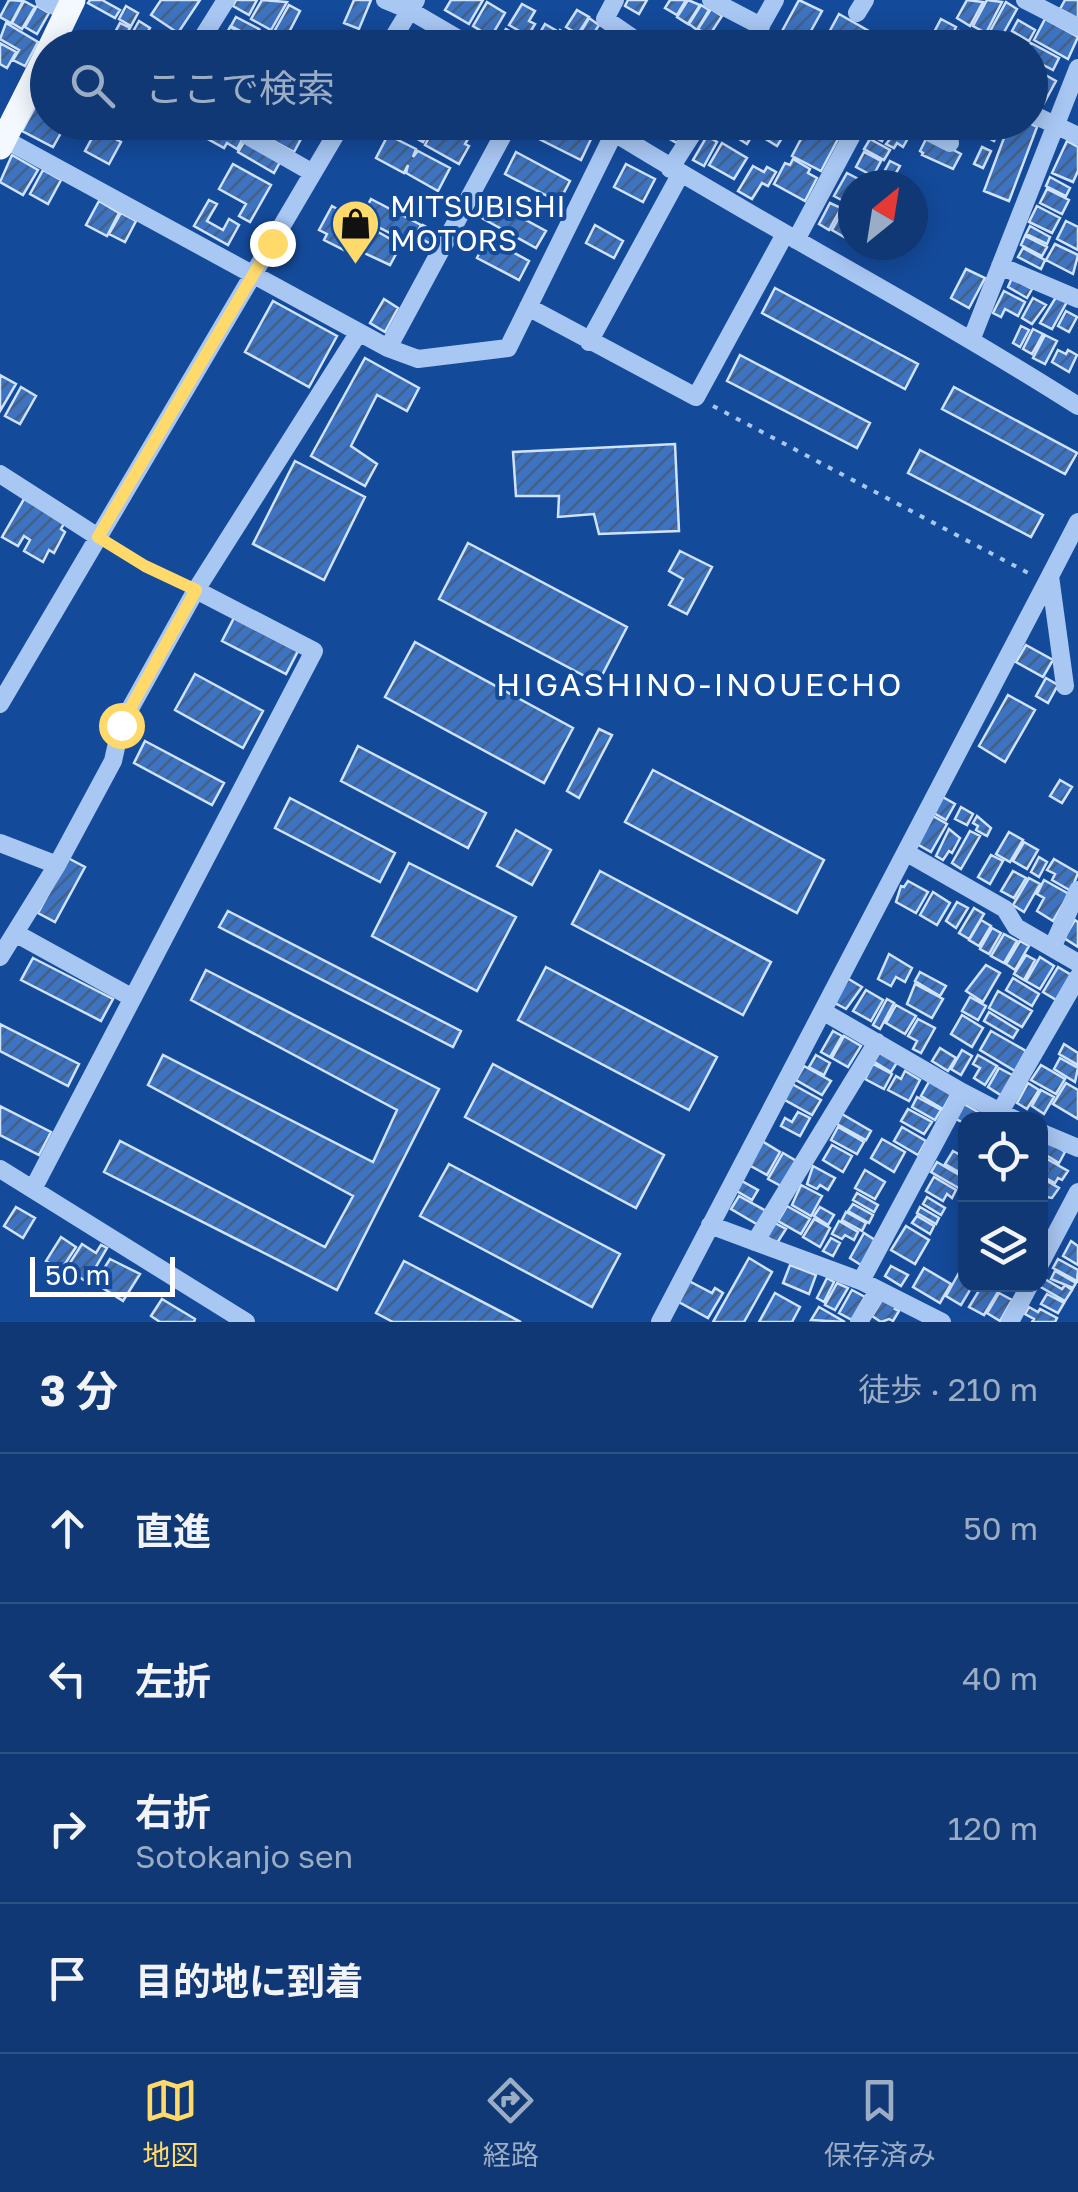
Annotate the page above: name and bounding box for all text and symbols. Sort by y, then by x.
search box [30,30,1048,140]
icon: search [65,58,120,113]
text: ここで検索 [145,65,335,110]
north arrow [838,170,928,260]
place label: MITSUBISHI MOTORS [390,188,566,258]
shop icon: MITSUBISHI MOTORS [329,198,381,266]
route end [250,221,296,267]
district label: HIGASHINO-INOUECHO [496,665,904,703]
route start [99,703,145,749]
map controls [958,1112,1048,1292]
button: locate [958,1112,1048,1202]
button: layers [958,1202,1048,1292]
scale bar [30,1252,175,1296]
text: 50 m [45,1258,110,1291]
text: 3 分 [40,1365,118,1415]
text: 徒歩 · 210 m [858,1370,1038,1408]
icon: ahead [40,1501,95,1556]
text: 直進 [135,1508,211,1553]
text: 50 m [963,1509,1038,1547]
icon: left [40,1651,95,1706]
text: 左折 [135,1658,211,1703]
text: 40 m [962,1659,1038,1697]
text: 右折 [135,1789,211,1834]
icon: right [40,1801,95,1856]
text: 120 m [948,1809,1038,1847]
text: Sotokanjo sen [135,1837,353,1875]
icon: arrive [40,1951,95,2006]
text: 目的地に到着 [135,1958,363,2003]
tab: 地図 [142,2073,198,2173]
tab: 経路 [483,2073,539,2173]
tab: 保存済み [824,2073,936,2173]

